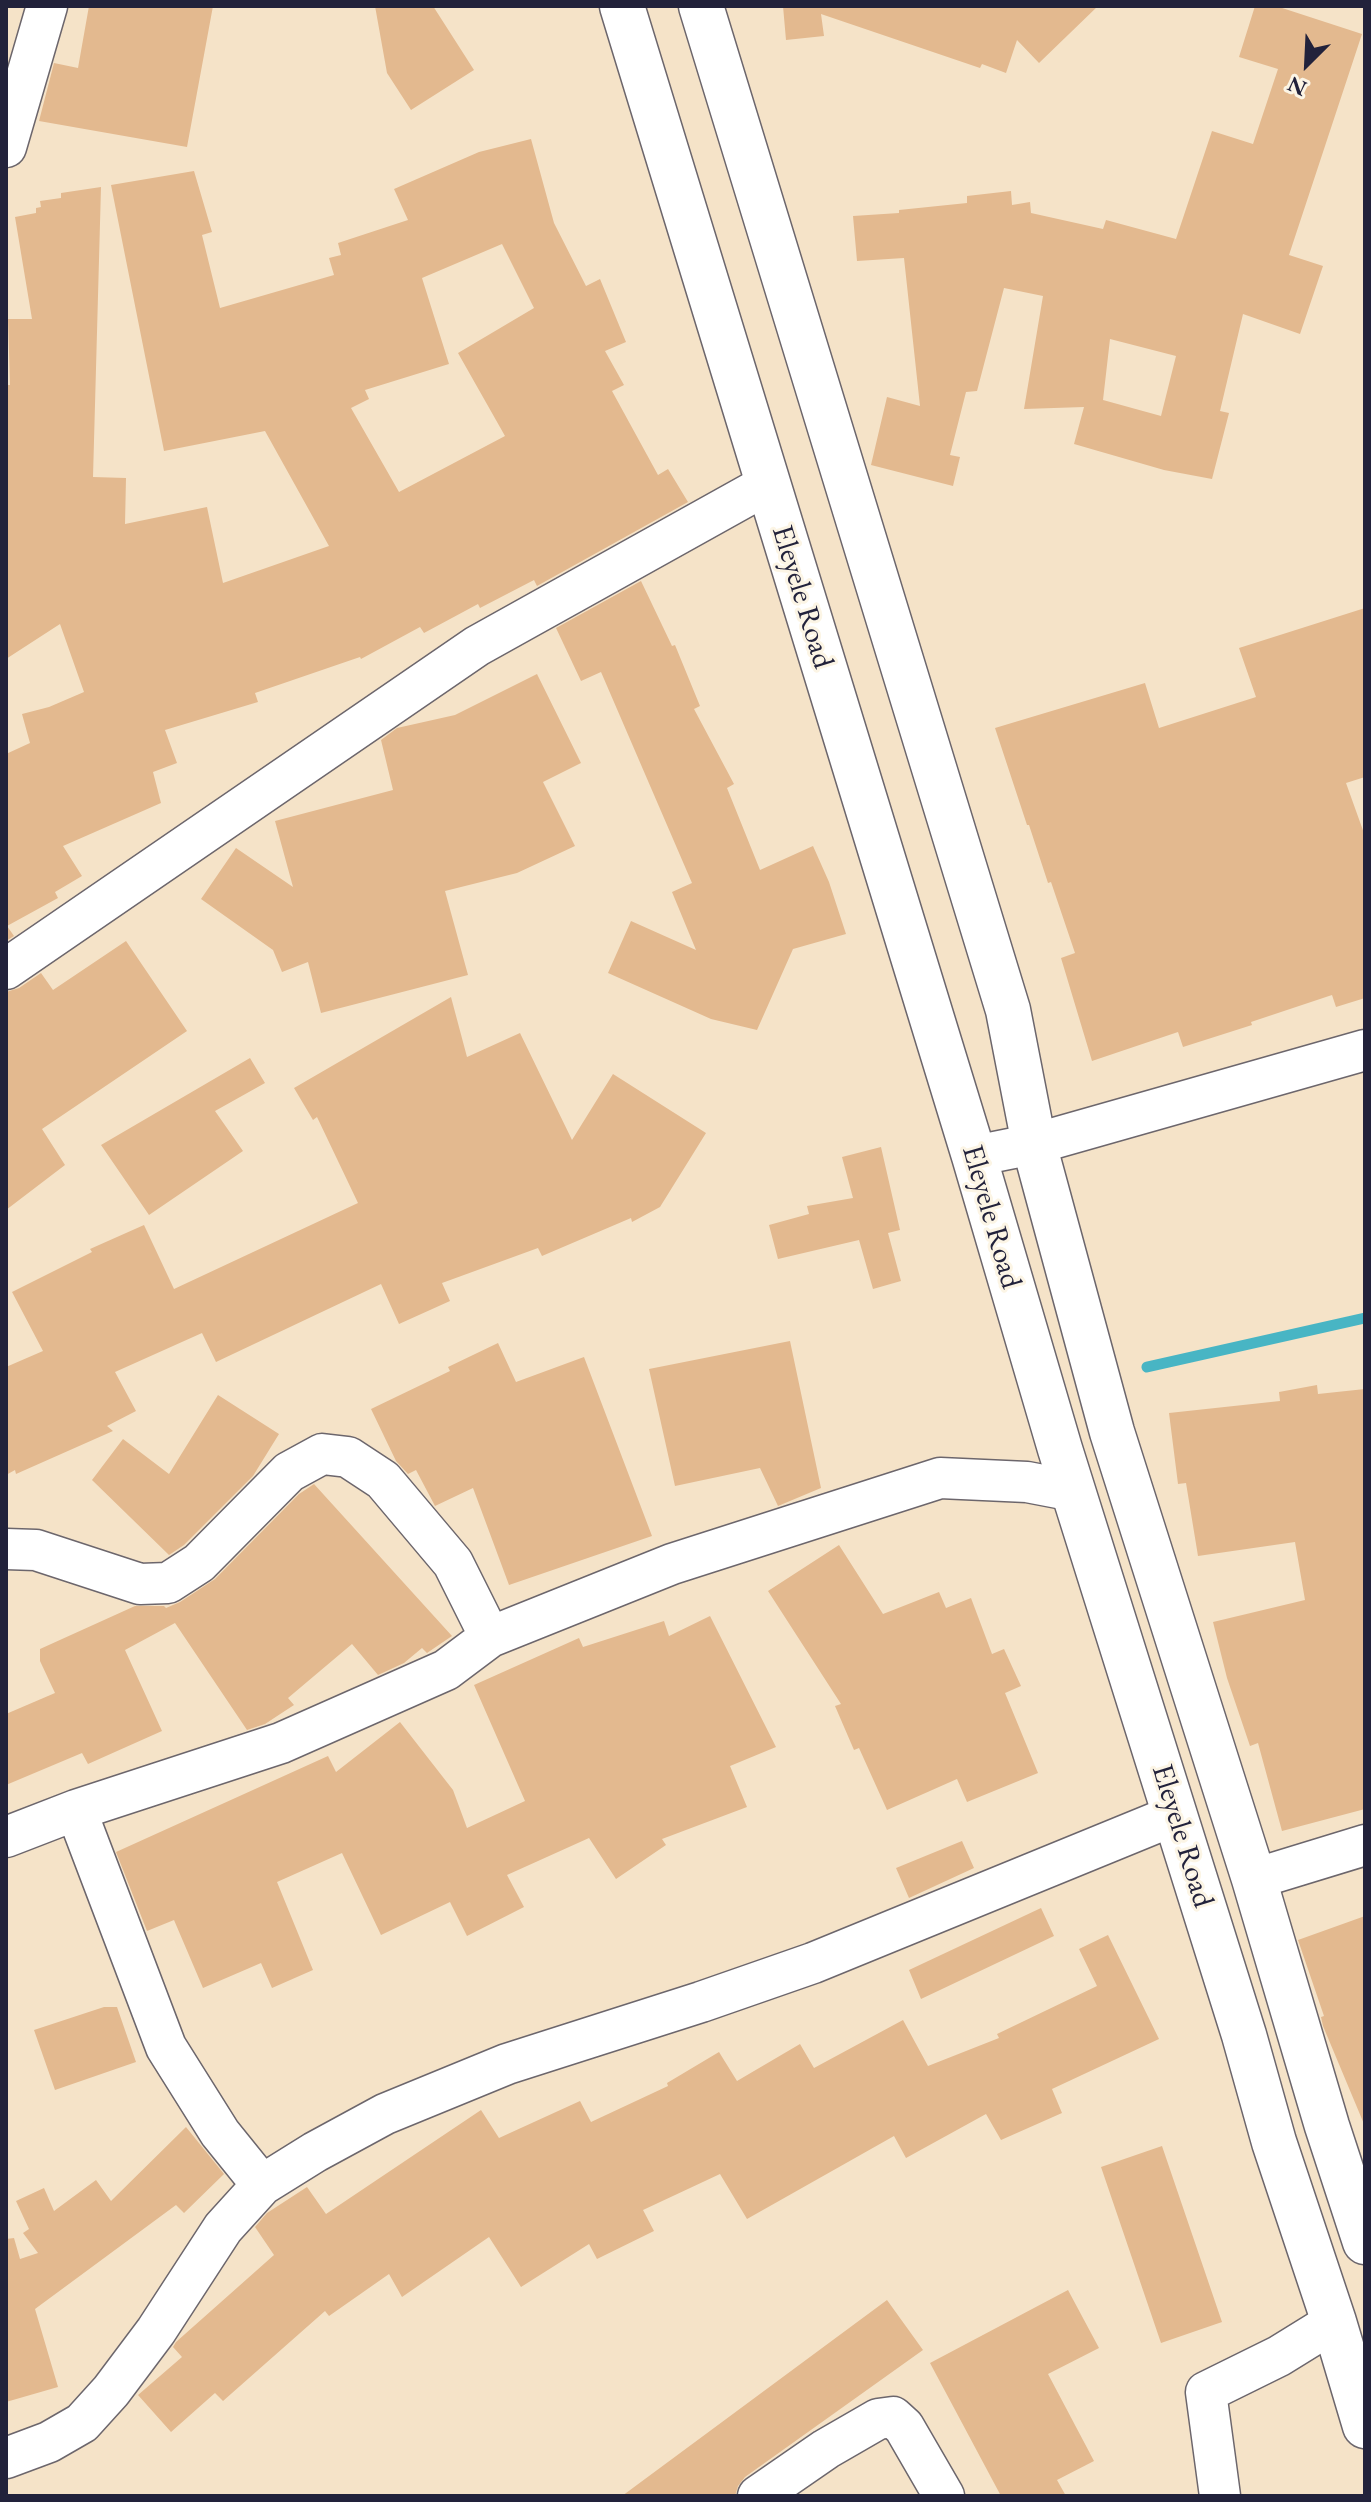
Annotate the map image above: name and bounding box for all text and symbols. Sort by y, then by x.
north arrow [1267,24,1347,104]
text: N [1283,70,1311,103]
street label: Eleyele Road [763,521,841,673]
street label: Eleyele Road [953,1141,1029,1293]
street label: Eleyele Road [1143,1760,1221,1912]

